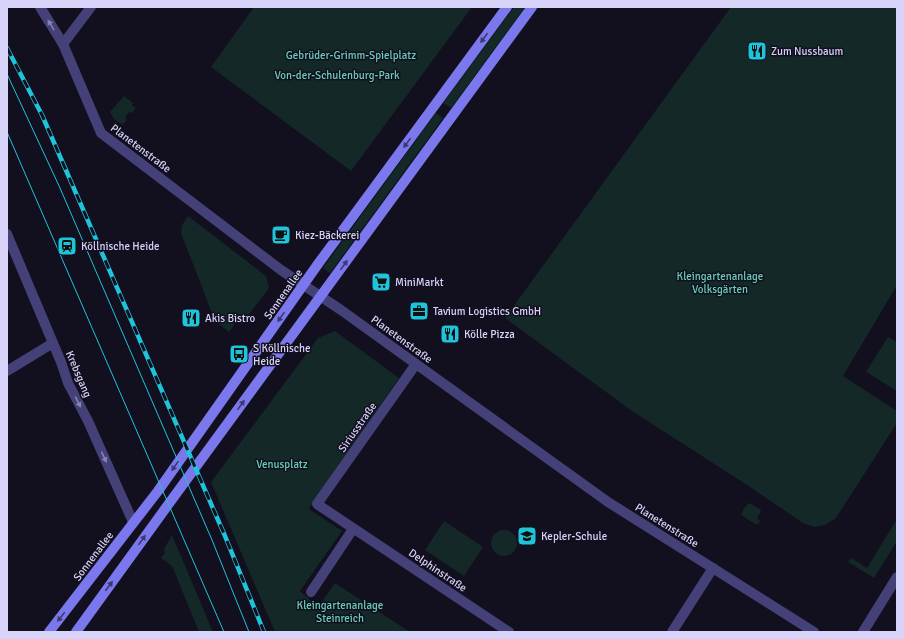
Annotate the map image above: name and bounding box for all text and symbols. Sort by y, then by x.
one-way arrow [47,20,55,31]
one-way arrow [479,33,488,44]
restaurant icon: Zum Nussbaum [746,40,768,62]
place label: Zum Nussbaum [771,45,844,58]
park label: Gebrüder-Grimm-Spielplatz [286,49,416,62]
park label: Von-der-Schulenburg-Park [274,69,400,82]
street label: Planetenstraße [108,121,174,175]
one-way arrow [402,138,411,149]
cafe icon: Kiez-Bäckerei [270,224,292,246]
place label: Kiez-Bäckerei [295,229,359,242]
station icon: Köllnische Heide [56,235,78,257]
place label: Köllnische Heide [81,240,160,253]
one-way arrow [340,259,348,270]
street label: Sonnenallee [261,267,305,322]
park label: Kleingartenanlage Volksgärten [677,270,763,296]
supermarket icon: MiniMarkt [370,271,392,293]
place label: MiniMarkt [395,276,444,289]
office icon: Tavium Logistics GmbH [408,300,430,322]
place label: Tavium Logistics GmbH [433,305,541,318]
restaurant icon: Akis Bistro [180,307,202,329]
place label: Akis Bistro [205,312,256,325]
one-way arrow [277,312,285,322]
street label: Planetenstraße [369,313,435,366]
restaurant icon: Kölle Pizza [439,323,461,345]
place label: Kölle Pizza [464,328,515,341]
place label: S Köllnische Heide [253,342,310,368]
bus stop icon: S Köllnische Heide [228,343,250,365]
street label: Krebsgang [63,349,94,400]
one-way arrow [74,396,81,408]
one-way arrow [237,400,245,410]
street label: Siriusstraße [336,400,379,455]
one-way arrow [101,451,107,462]
park label: Venusplatz [256,458,308,471]
one-way arrow [171,461,179,472]
street label: Planetenstraße [633,501,701,550]
school or university icon: Kepler-Schule [516,525,538,547]
street label: Sonnenallee [71,529,116,583]
place label: Kepler-Schule [541,530,607,543]
one-way arrow [138,535,146,545]
street label: Delphinstraße [406,546,469,595]
one-way arrow [105,581,113,591]
park label: Kleingartenanlage Steinreich [297,599,383,625]
one-way arrow [56,611,65,622]

